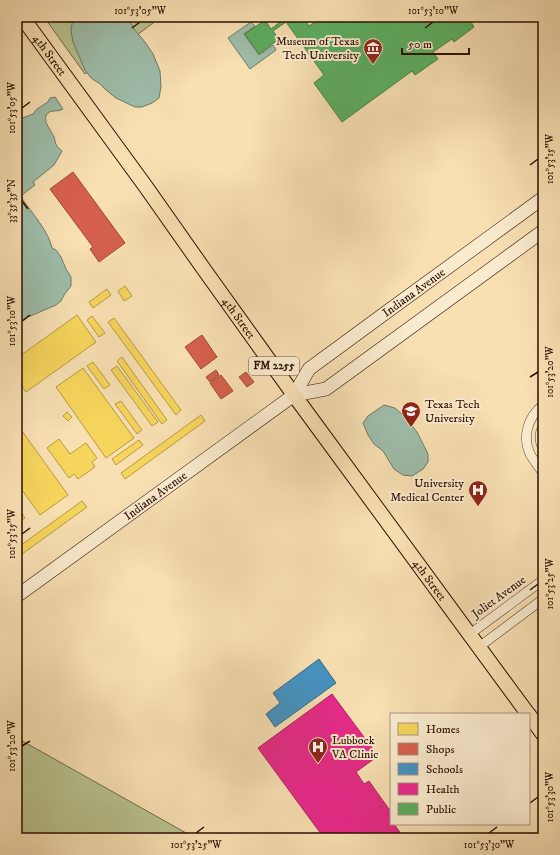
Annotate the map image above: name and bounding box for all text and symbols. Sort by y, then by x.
text: 101°53'05"W [114,5,167,17]
text: 101°53'10"W [408,5,459,17]
scale bar [402,30,469,56]
street label: 4th Street [29,31,70,79]
place label: Museum of Texas Tech University [276,34,359,63]
museum icon: Museum of Texas Tech University [362,37,384,65]
text: 50 m [408,37,432,52]
text: 101°53'05"W [6,81,18,134]
text: 101°53'15"W [544,133,556,184]
text: 33°35'35"N [6,179,18,223]
street label: Indiana Avenue [379,264,448,320]
street label: 4th Street [219,294,259,342]
text: 101°53'10"W [6,295,18,346]
text: 101°53'20"W [544,345,556,398]
road number: FM 2255 [249,357,299,375]
place label: Texas Tech University [425,397,480,426]
school or university icon: Texas Tech University [400,400,422,428]
street label: Indiana Avenue [121,468,190,523]
place label: University Medical Center [390,476,465,505]
hospital icon: University Medical Center [467,479,489,507]
text: 101°53'15"W [6,508,18,559]
street label: 4th Street [409,556,450,604]
text: 101°53'25"W [544,558,556,610]
street label: Joliet Avenue [468,572,529,622]
legend [390,713,530,825]
text: 101°53'20"W [6,719,18,772]
text: Homes [426,722,460,737]
place label: Lubbock VA Clinic [331,733,379,762]
hospital icon: Lubbock VA Clinic [307,736,329,764]
text: Shops [426,742,454,757]
text: Schools [426,762,463,777]
text: 101°53'30"W [544,771,556,822]
text: Health [426,782,460,797]
text: Public [426,802,456,817]
text: 101°53'25"W [170,839,222,851]
text: 101°53'30"W [464,839,515,851]

